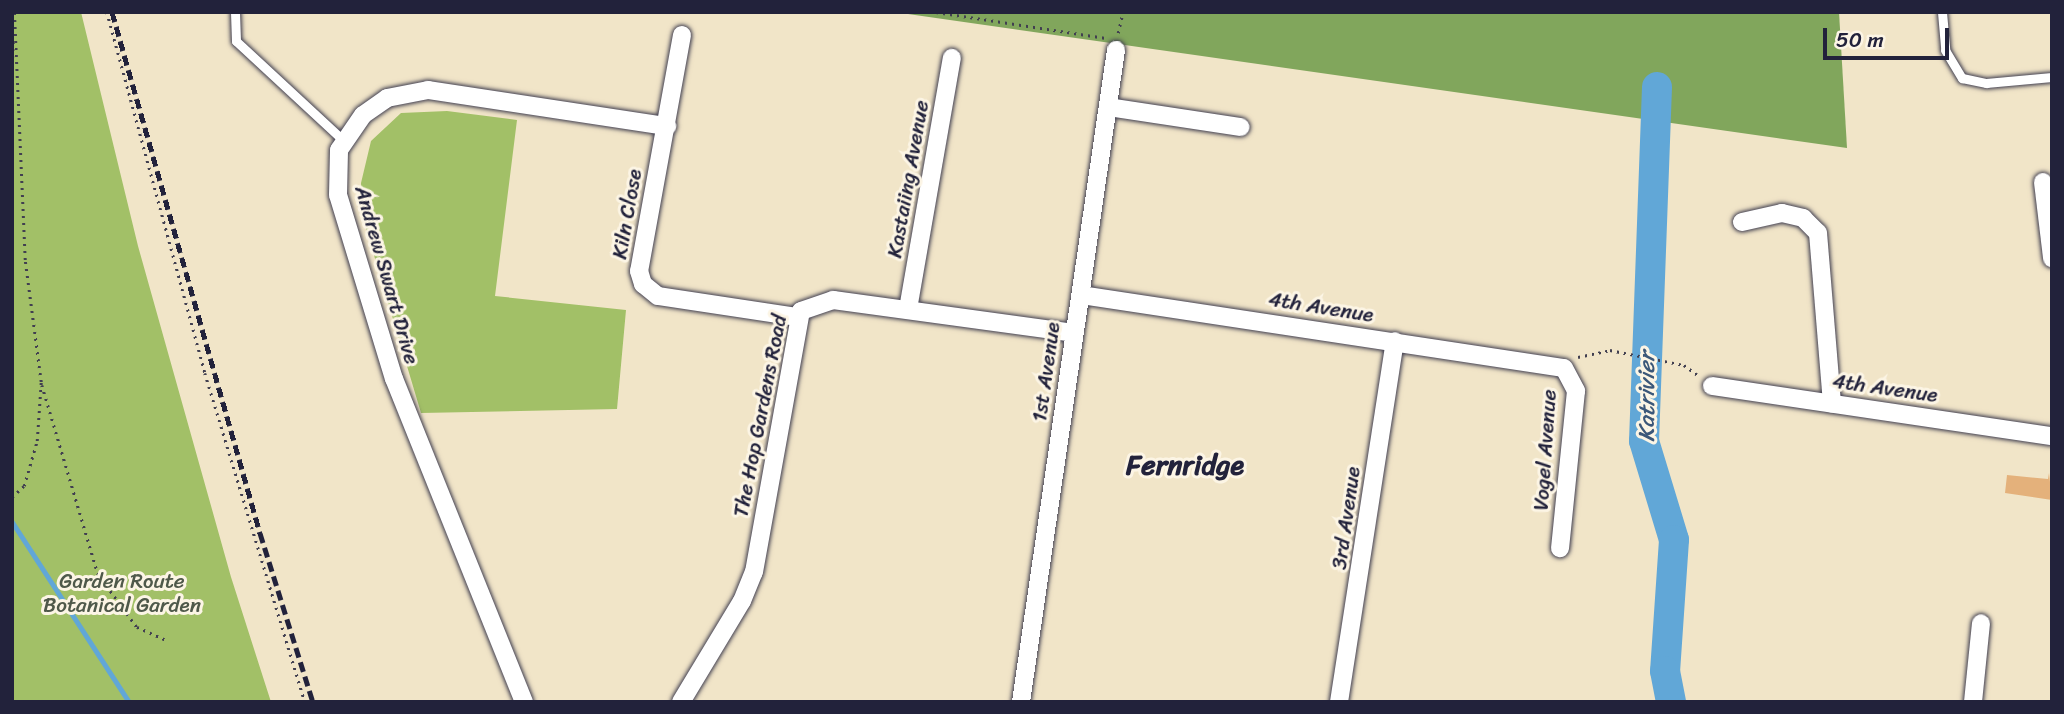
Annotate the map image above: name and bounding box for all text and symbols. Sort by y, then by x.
scale bar [1826,14,1952,58]
text: 50 m [1836,21,1884,59]
street label: Kastaiing Avenue [882,99,934,259]
street label: Kiln Close [607,167,647,261]
street label: Andrew Swart Drive [350,183,424,367]
street label: 4th Avenue [1267,286,1375,328]
street label: The Hop Gardens Road [728,312,792,520]
street label: 1st Avenue [1027,321,1065,423]
water label: Katrivier [1633,352,1661,442]
street label: 4th Avenue [1831,368,1939,408]
street label: Vogel Avenue [1528,389,1562,511]
district label: Fernridge [1126,448,1244,482]
street label: 3rd Avenue [1326,465,1366,571]
park label: Garden Route Botanical Garden [43,568,201,618]

